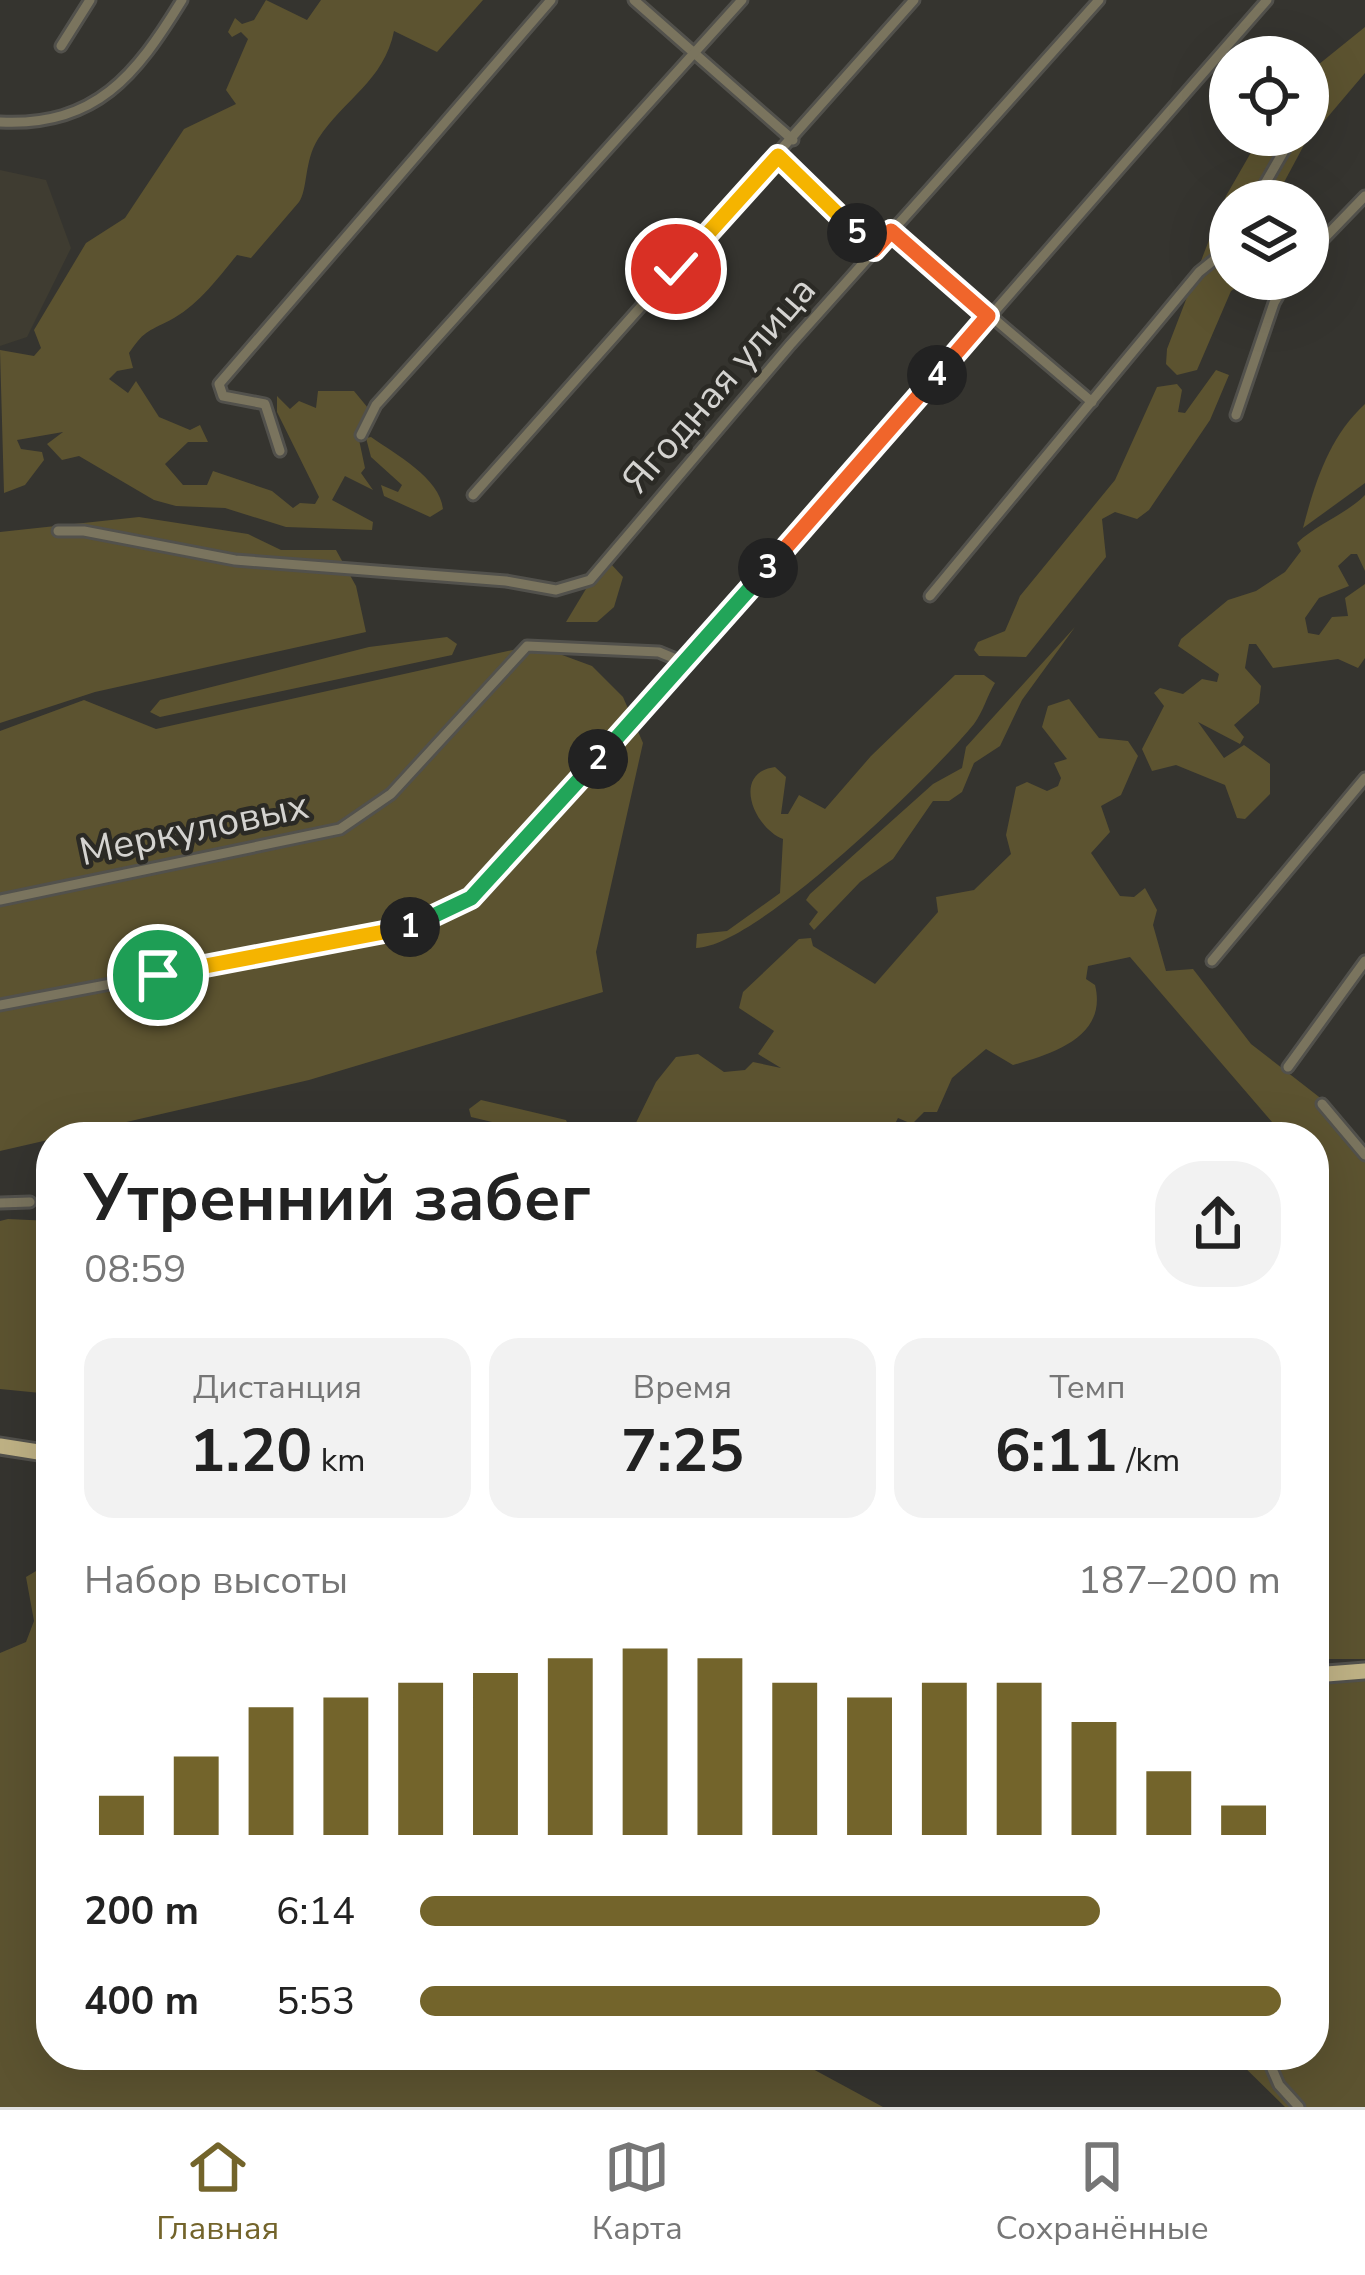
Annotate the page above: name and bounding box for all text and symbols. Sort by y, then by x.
map controls [1209,36,1329,300]
button: locate [1209,36,1329,156]
button: layers [1209,180,1329,300]
pin: 5 [827,203,887,263]
text: 5 [847,210,867,255]
pin [625,218,727,320]
icon: check [643,236,709,302]
street label: Ягодная улица [610,265,828,505]
pin: 4 [907,345,967,405]
text: 4 [927,352,947,397]
pin: 3 [738,538,798,598]
text: 3 [758,545,778,590]
pin: 2 [568,729,628,789]
text: 2 [588,736,608,781]
street label: Меркуловых [75,779,313,879]
pin: 1 [380,897,440,957]
text: 1 [400,904,420,949]
pin [107,924,209,1026]
icon: arrive [125,942,191,1008]
text: Утренний забег [84,1153,591,1243]
button: share [1155,1161,1281,1287]
text: 08:59 [84,1243,187,1296]
text: Дистанция [193,1365,362,1410]
text: Время [633,1365,732,1410]
text: Темп [1049,1365,1126,1410]
text: 1.20 [189,1410,312,1492]
text: 7:25 [621,1410,744,1492]
text: 6:11 [995,1410,1118,1492]
text: km [312,1438,366,1483]
text: /km [1118,1438,1180,1483]
text: Набор высоты [84,1554,348,1607]
text: 187–200 m [1078,1554,1281,1607]
text: 200 m [84,1885,199,1938]
text: 6:14 [276,1885,355,1938]
text: 400 m [84,1975,199,2028]
text: 5:53 [276,1975,355,2028]
tab: Главная [156,2134,279,2251]
tab: Карта [592,2134,683,2251]
tab: Сохранённые [995,2134,1209,2251]

